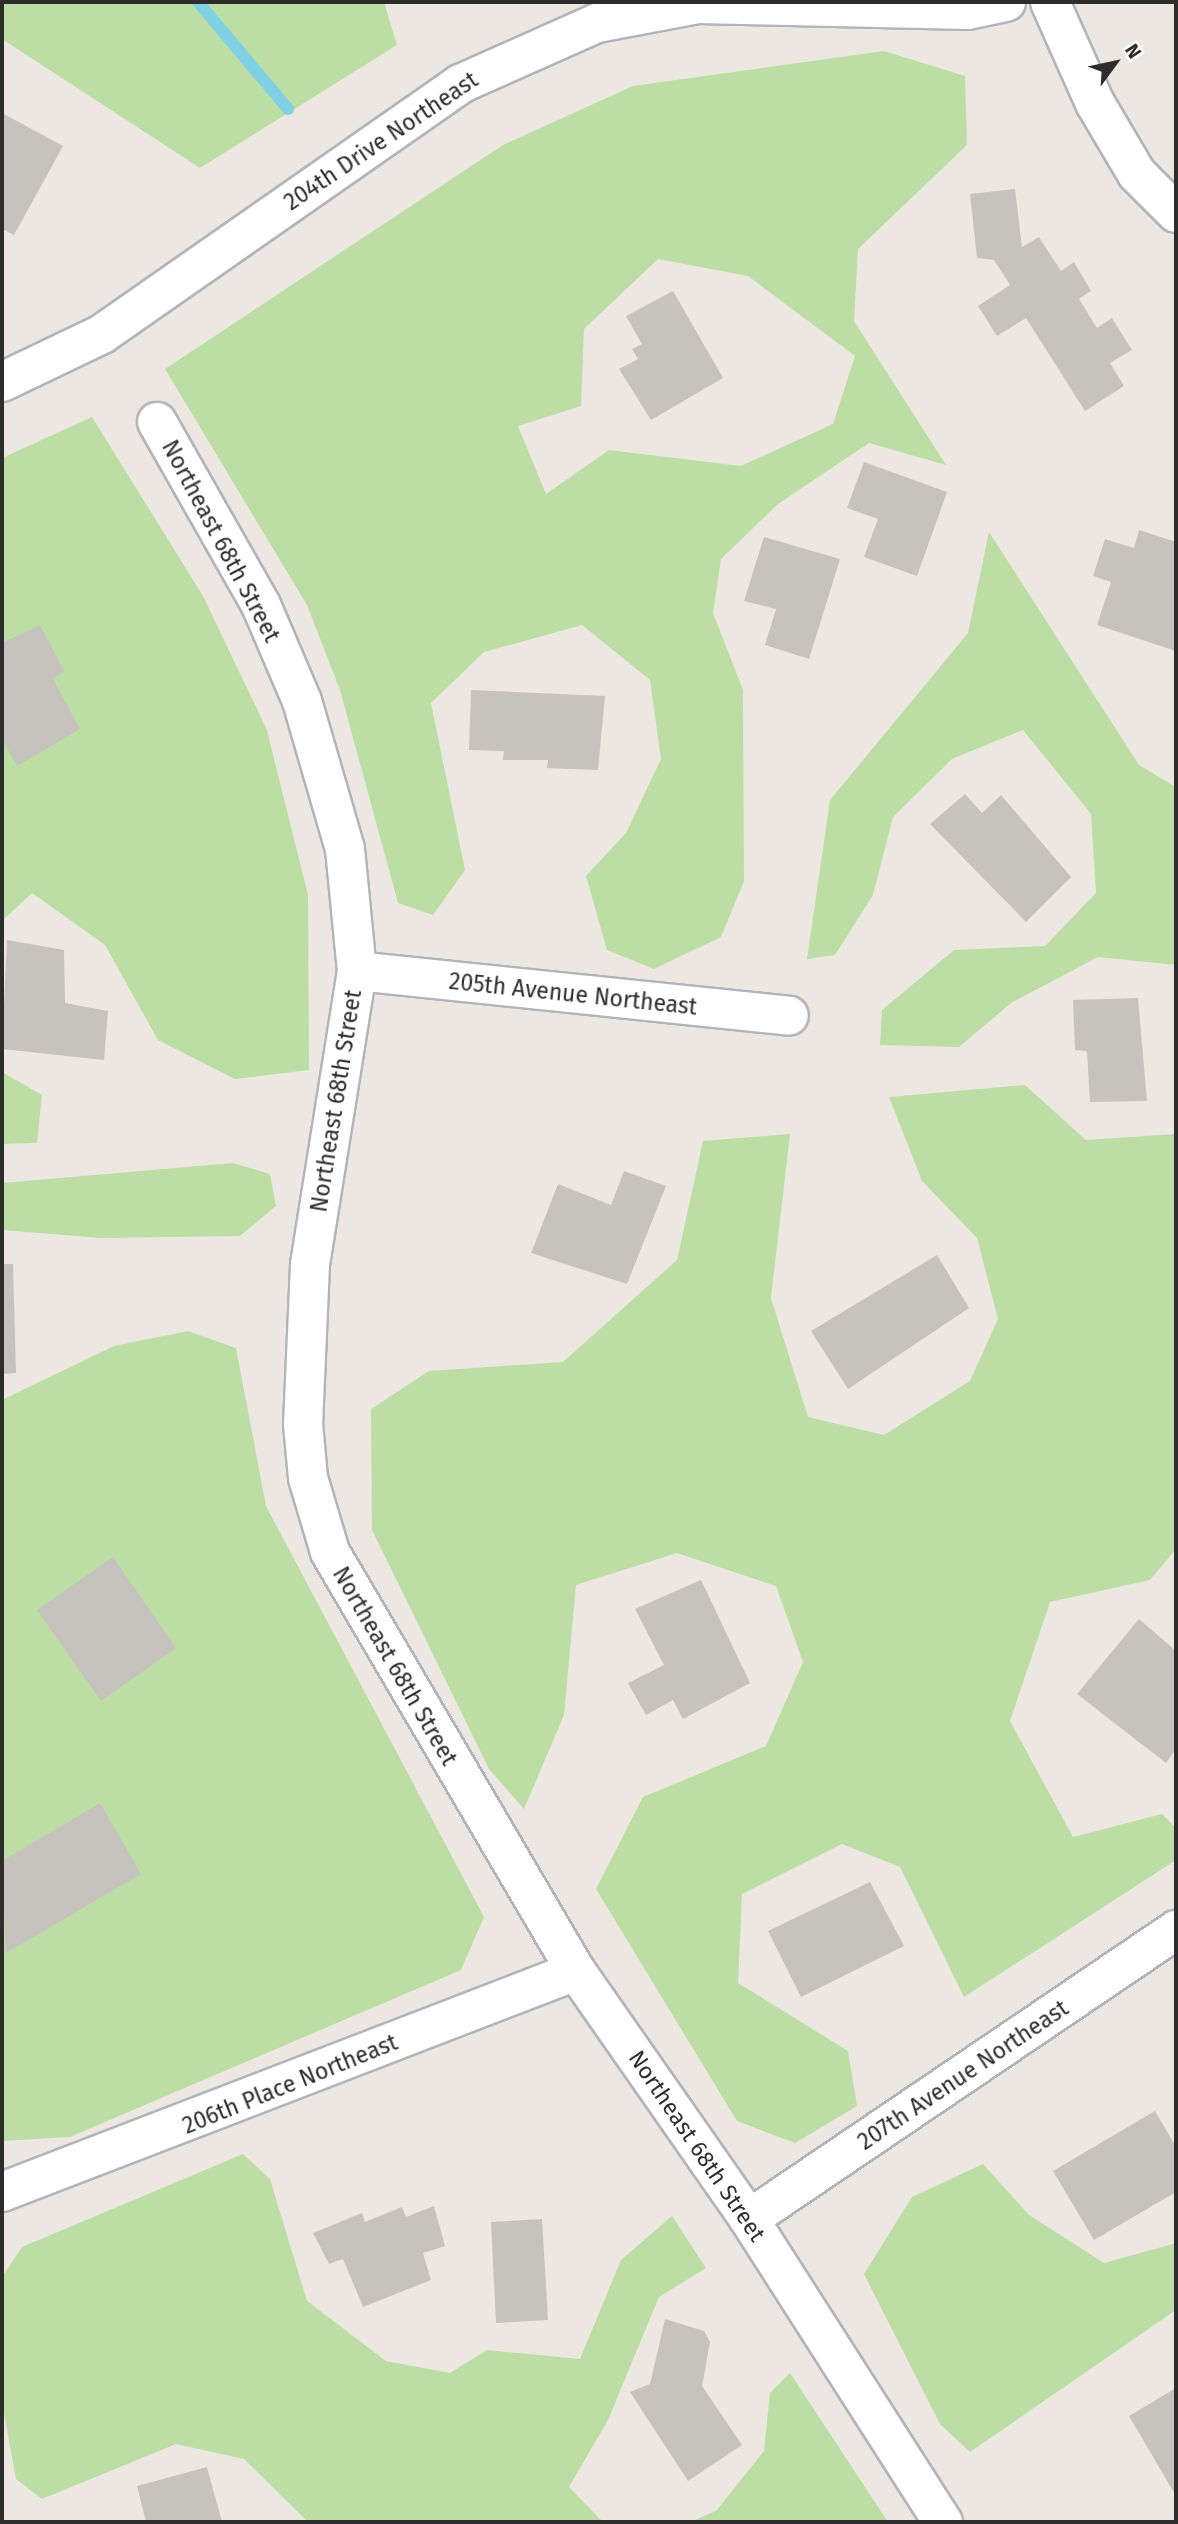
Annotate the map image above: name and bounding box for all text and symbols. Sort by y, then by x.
north arrow [1080,28,1150,98]
text: N [1120,40,1146,63]
street label: 204th Drive Northeast [279,66,483,216]
street label: Northeast 68th Street [156,435,286,647]
street label: 205th Avenue Northeast [448,967,698,1021]
street label: Northeast 68th Street [305,988,367,1214]
street label: Northeast 68th Street [327,1562,463,1770]
street label: 207th Avenue Northeast [853,1994,1073,2156]
street label: 206th Place Northeast [179,2028,401,2140]
street label: Northeast 68th Street [623,2045,771,2247]

